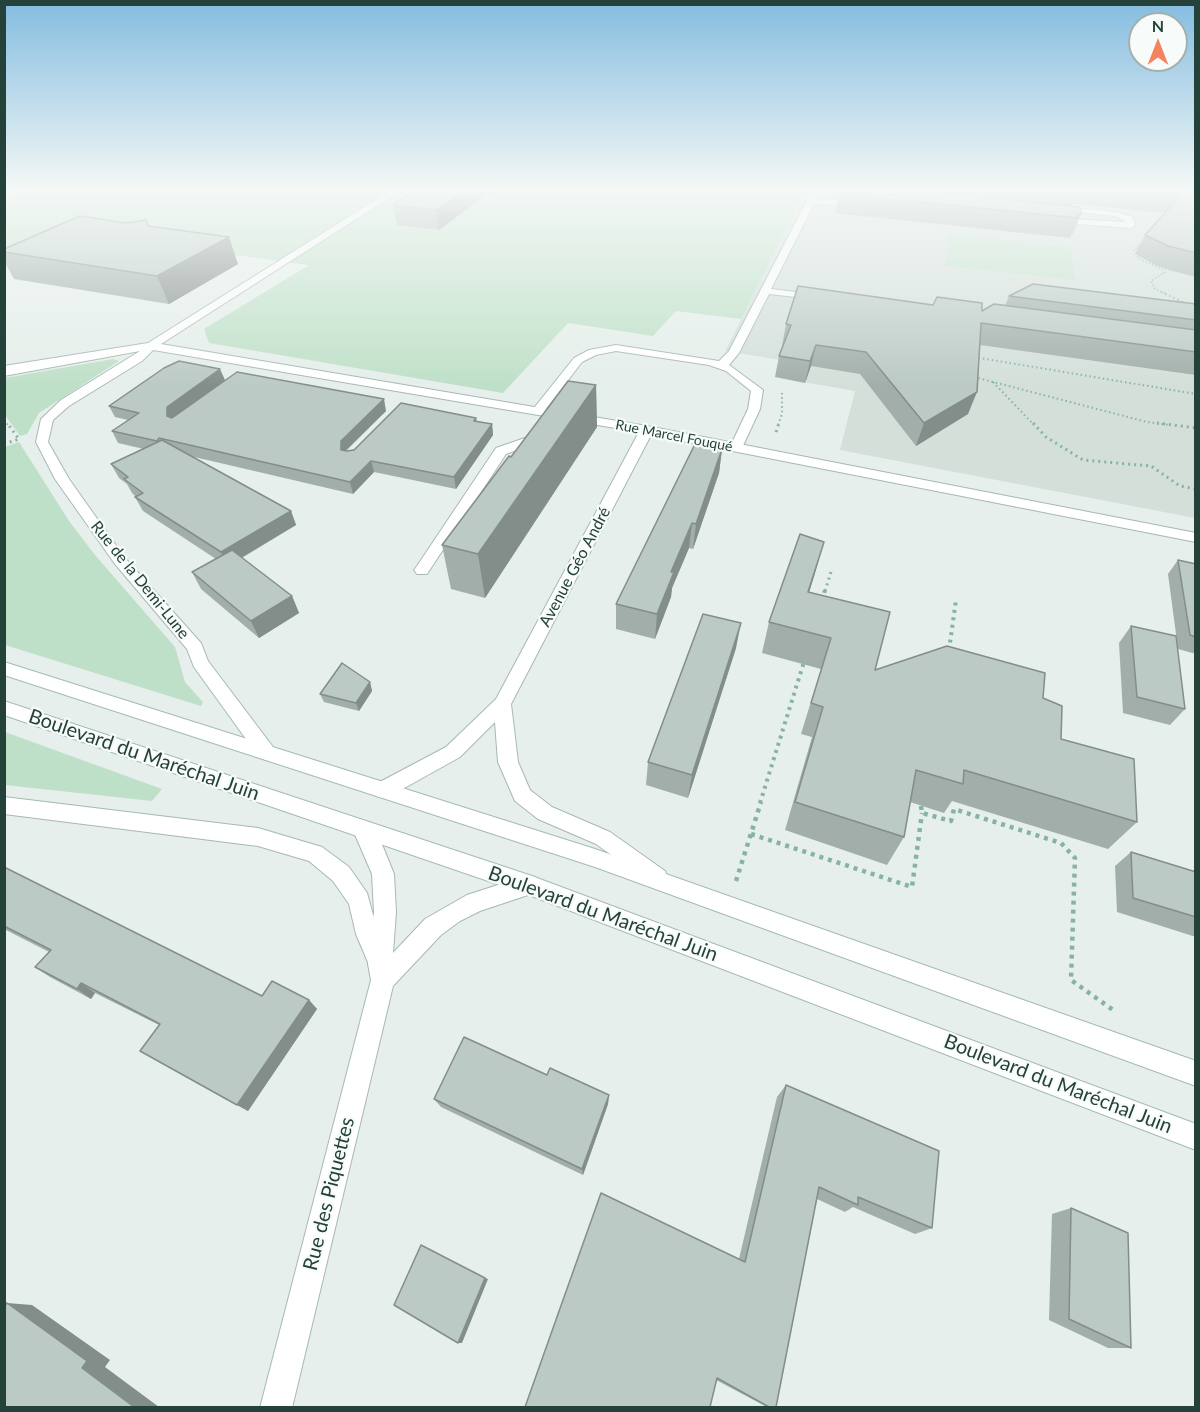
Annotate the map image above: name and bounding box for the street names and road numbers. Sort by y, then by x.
street label: Rue Marcel Fouqué [614,416,734,456]
street label: Avenue Géo André [535,504,615,630]
street label: Rue de la Demi-Lune [87,517,193,643]
street label: Boulevard du Maréchal Juin [25,704,263,806]
street label: Boulevard du Maréchal Juin [485,861,721,967]
street label: Boulevard du Maréchal Juin [941,1029,1175,1139]
street label: Rue des Piquettes [298,1115,360,1273]

